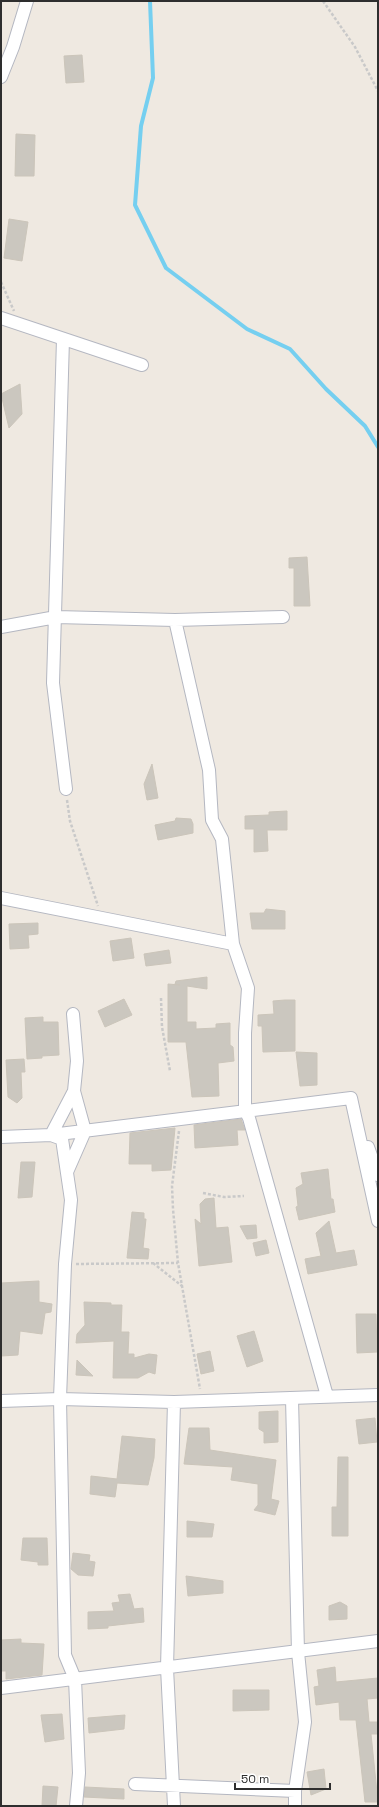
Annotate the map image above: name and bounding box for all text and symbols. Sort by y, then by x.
scale bar [235,1765,330,1791]
text: 50 m [241,1771,269,1787]

